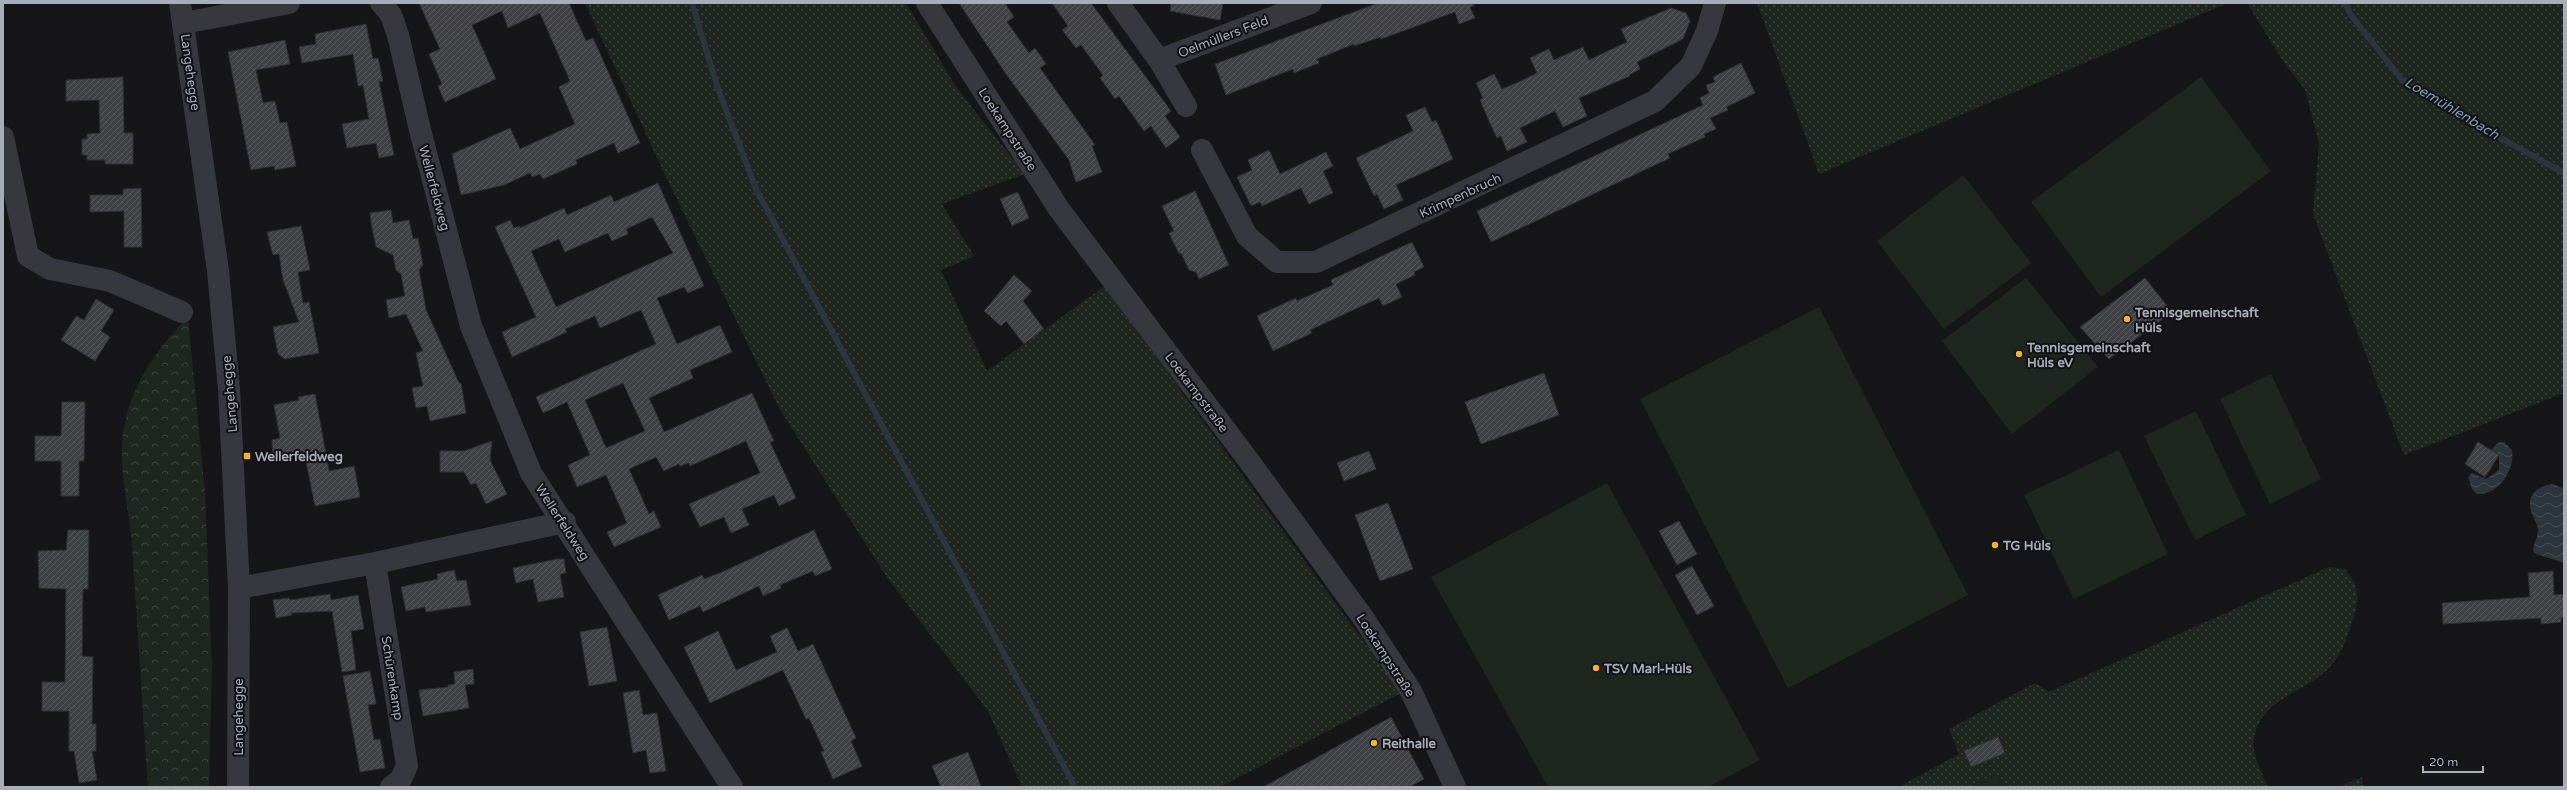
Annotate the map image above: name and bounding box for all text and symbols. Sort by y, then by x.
street label: Oelmüllers Feld [1176,12,1271,61]
street label: Langehegge [177,33,203,112]
water label: Loemühlenbach [2402,74,2502,144]
street label: Loekampstraße [974,85,1040,174]
street label: Wellerfeldweg [415,144,453,233]
street label: Krimpenbruch [1417,170,1504,222]
place label: Tennisgemeinschaft Hüls [2134,305,2259,336]
marker: Tennisgemeinschaft Hüls [2122,314,2132,324]
place label: Tennisgemeinschaft Hüls eV [2026,340,2151,371]
marker: Tennisgemeinschaft Hüls eV [2014,349,2024,359]
street label: Loekampstraße [1161,350,1231,436]
street label: Langehegge [219,355,241,433]
place label: Wellerfeldweg [255,449,343,465]
marker: Wellerfeldweg [242,451,252,461]
street label: Wellerfeldweg [532,481,593,564]
place label: TG Hüls [2002,538,2051,554]
marker: TG Hüls [1990,540,2000,550]
street label: Loekampstraße [1352,611,1418,700]
street label: Schürenkamp [377,635,407,721]
place label: TSV Marl-Hüls [1603,661,1692,677]
marker: TSV Marl-Hüls [1591,663,1601,673]
street label: Langehegge [231,678,247,756]
place label: Reithalle [1382,736,1437,752]
marker: Reithalle [1369,738,1379,748]
scale bar [2423,748,2483,774]
text: 20 m [2429,755,2458,769]

